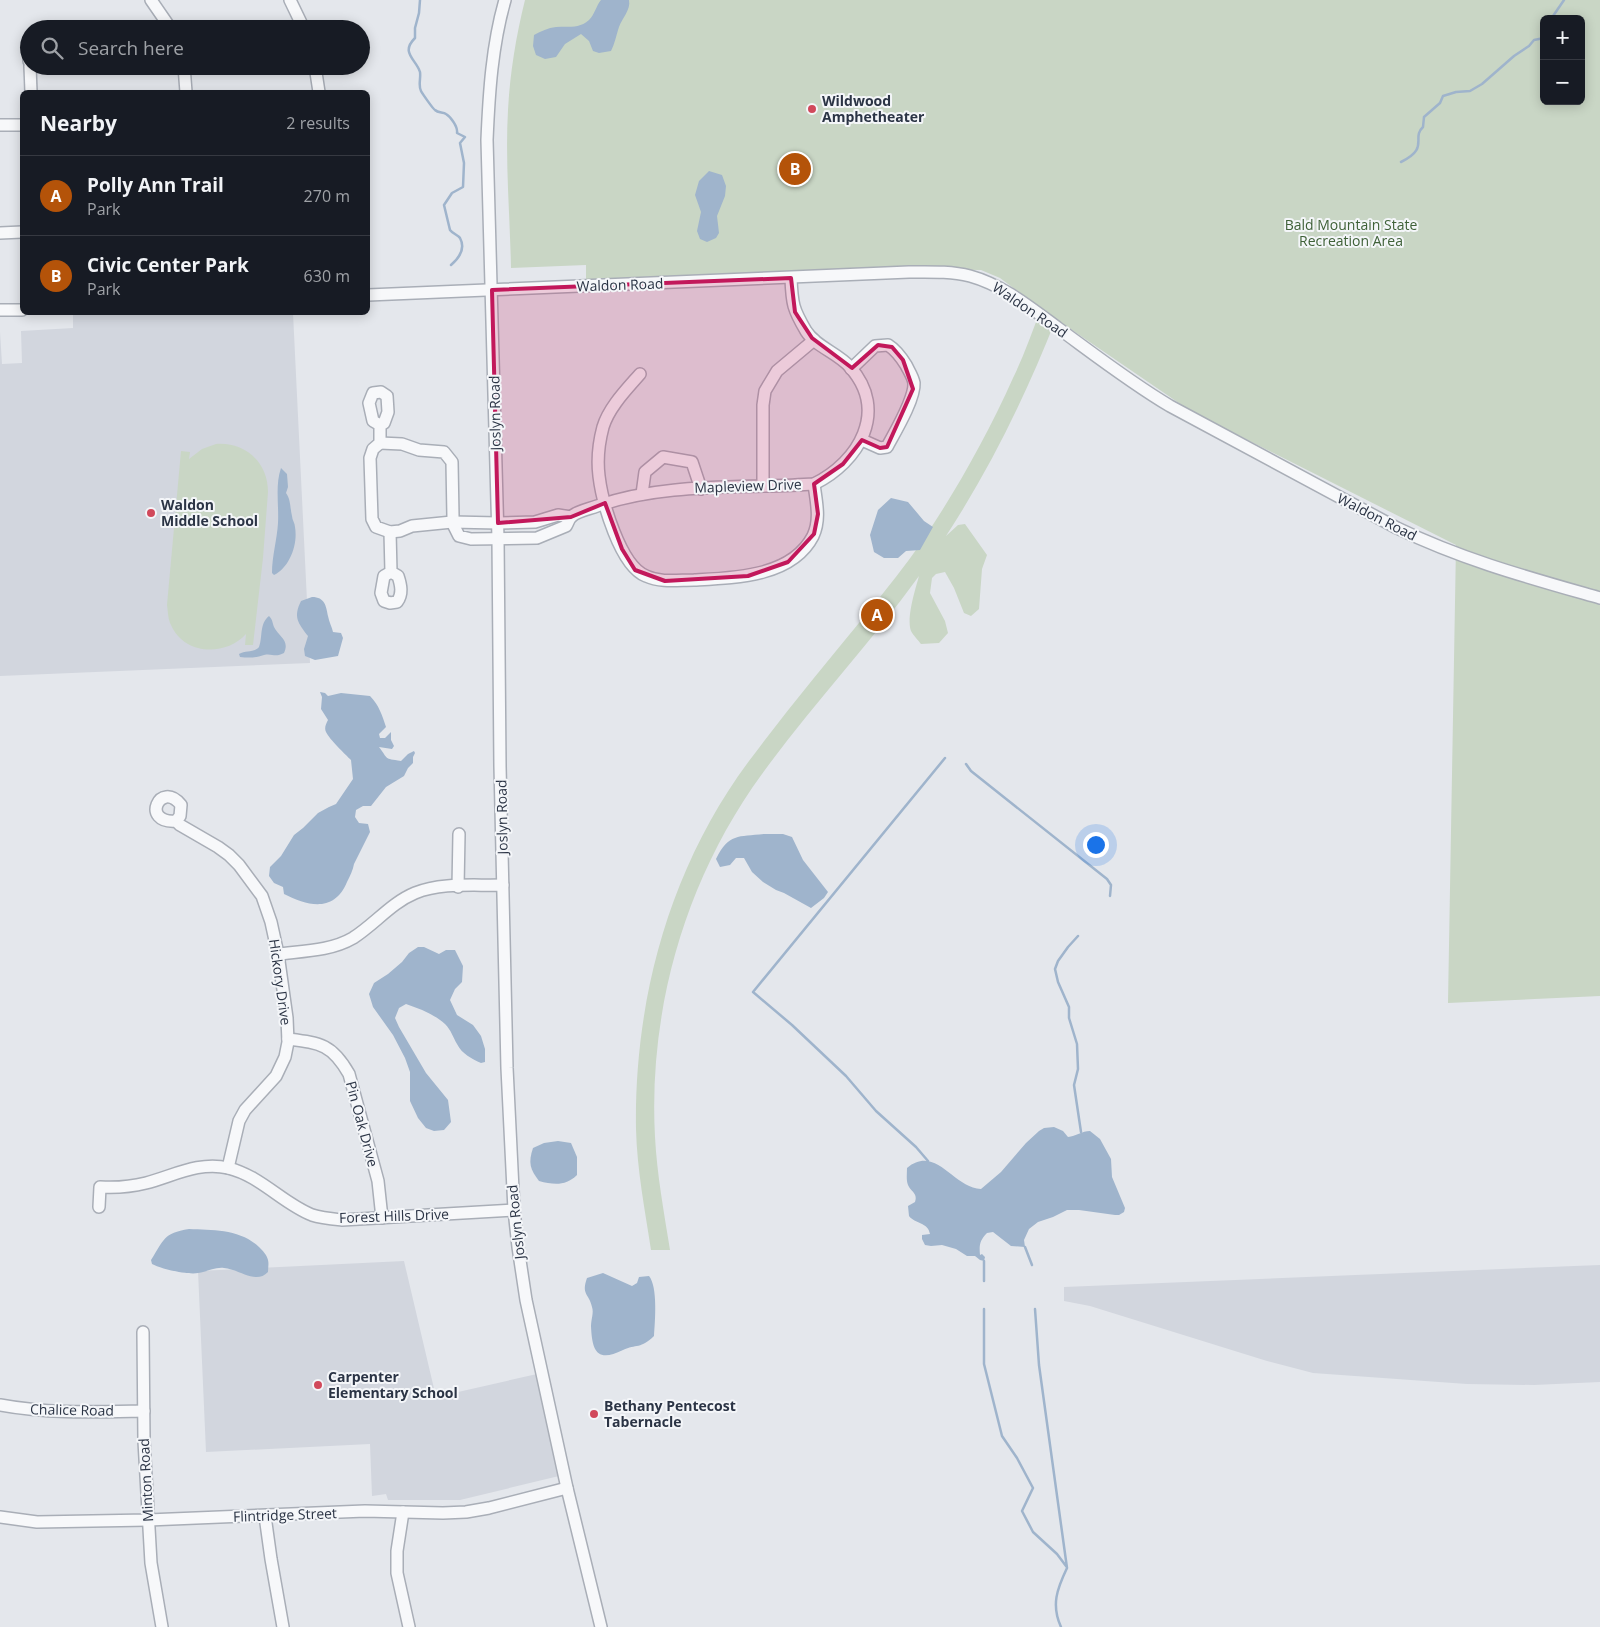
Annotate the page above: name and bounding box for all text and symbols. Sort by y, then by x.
map controls [1540,15,1585,105]
button: + [1540,15,1585,60]
search box [20,20,370,75]
icon: search [38,34,66,62]
text: Search here [78,35,184,61]
button: − [1540,60,1585,105]
place label: Wildwood Amphetheater [822,91,925,126]
marker: Wildwood Amphetheater [806,103,818,115]
text: Nearby [40,109,117,137]
text: 2 results [286,112,350,134]
pin: B [779,150,811,188]
text: Polly Ann Trail [87,172,224,198]
text: A [50,185,62,207]
text: 270 m [304,185,350,207]
text: Park [87,198,120,220]
park label: Bald Mountain State Recreation Area [1285,215,1417,250]
text: Civic Center Park [87,252,249,278]
text: B [51,265,61,287]
text: 630 m [304,265,350,287]
street label: Waldon Road [576,273,664,296]
street label: Waldon Road [989,277,1072,342]
text: Park [87,278,120,300]
street label: Joslyn Road [484,375,505,453]
street label: Mapleview Drive [694,474,802,497]
street label: Waldon Road [1334,488,1420,545]
place label: Waldon Middle School [161,495,258,530]
marker: Waldon Middle School [145,507,157,519]
pin: A [861,596,893,634]
street label: Joslyn Road [491,779,512,857]
your location [1083,832,1109,858]
street label: Hickory Drive [265,938,296,1026]
street label: Pin Oak Drive [342,1079,383,1169]
street label: Joslyn Road [502,1184,529,1262]
street label: Forest Hills Drive [339,1204,449,1227]
place label: Carpenter Elementary School [328,1367,458,1402]
marker: Carpenter Elementary School [312,1379,324,1391]
place label: Bethany Pentecost Tabernacle [604,1396,736,1431]
street label: Chalice Road [30,1399,114,1420]
marker: Bethany Pentecost Tabernacle [588,1408,600,1420]
street label: Minton Road [134,1438,157,1522]
street label: Flintridge Street [233,1503,337,1526]

